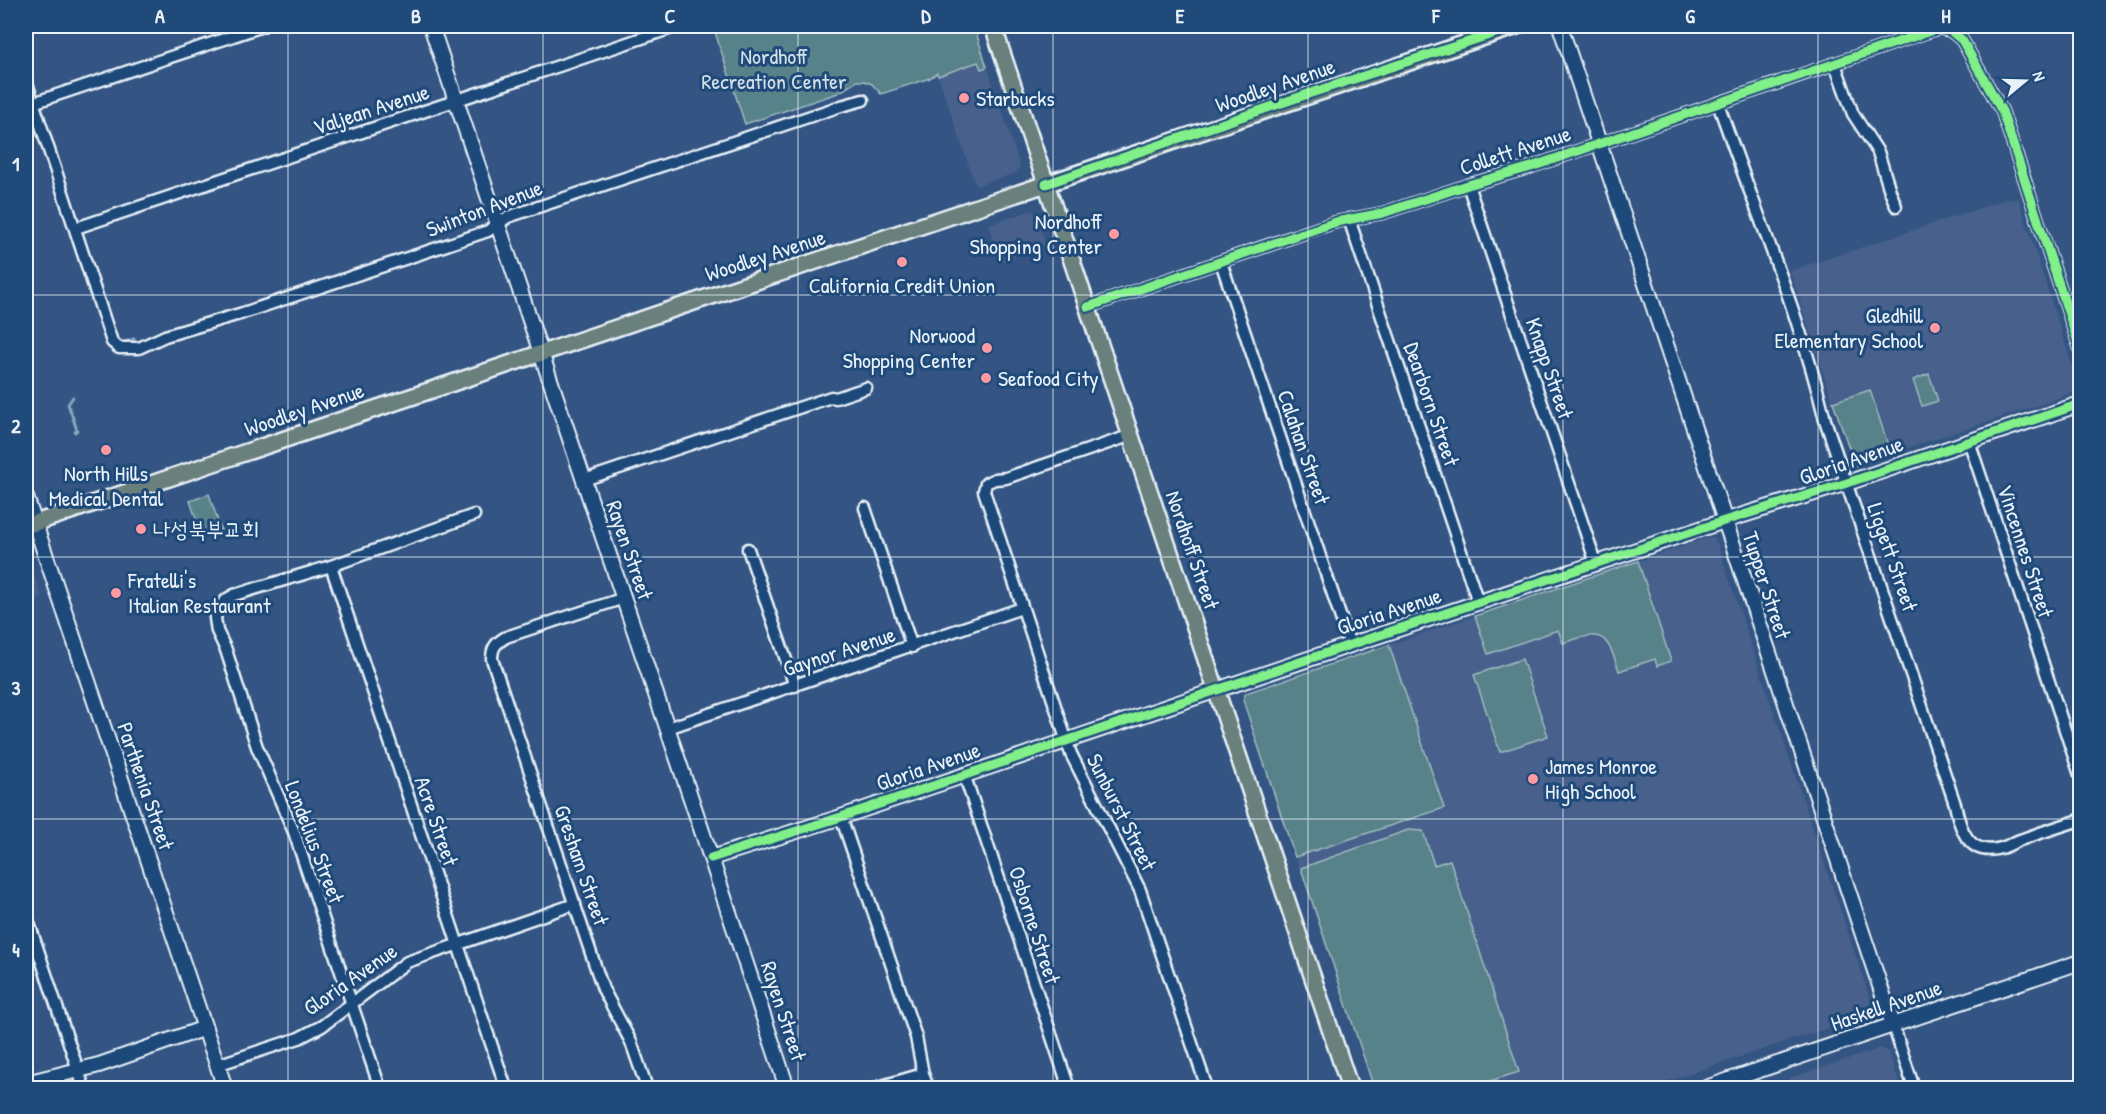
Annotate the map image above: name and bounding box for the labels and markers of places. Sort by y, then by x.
place label: Starbucks [976,83,1055,113]
marker: Starbucks [957,91,971,105]
place label: Nordhoff Shopping Center [970,206,1103,261]
marker: Nordhoff Shopping Center [1107,227,1121,241]
marker: California Credit Union [895,255,909,269]
place label: California Credit Union [809,270,995,300]
place label: Gledhill Elementary School [1775,300,1924,355]
place label: Norwood Shopping Center [843,320,976,375]
marker: Gledhill Elementary School [1928,321,1942,335]
marker: Norwood Shopping Center [980,341,994,355]
place label: Seafood City [998,363,1099,393]
marker: Seafood City [979,371,993,385]
marker: North Hills Medical Dental [99,443,113,457]
place label: North Hills Medical Dental [49,458,163,513]
place label: 나성북부교회 [153,514,259,544]
marker: 나성북부교회 [134,522,148,536]
place label: Fratelli's Italian Restaurant [127,565,271,620]
marker: Fratelli's Italian Restaurant [109,586,123,600]
place label: James Monroe High School [1545,751,1657,806]
marker: James Monroe High School [1526,772,1540,786]

